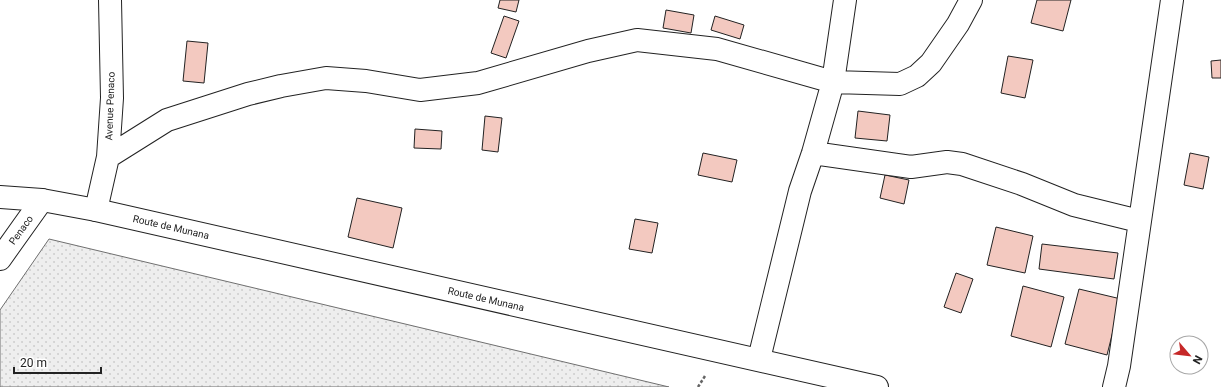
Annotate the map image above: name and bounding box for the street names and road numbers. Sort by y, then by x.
street label: Avenue Penaco [103,71,117,140]
street label: Penaco [7,213,35,247]
street label: Route de Munana [132,213,210,241]
street label: Route de Munana [447,285,525,313]

